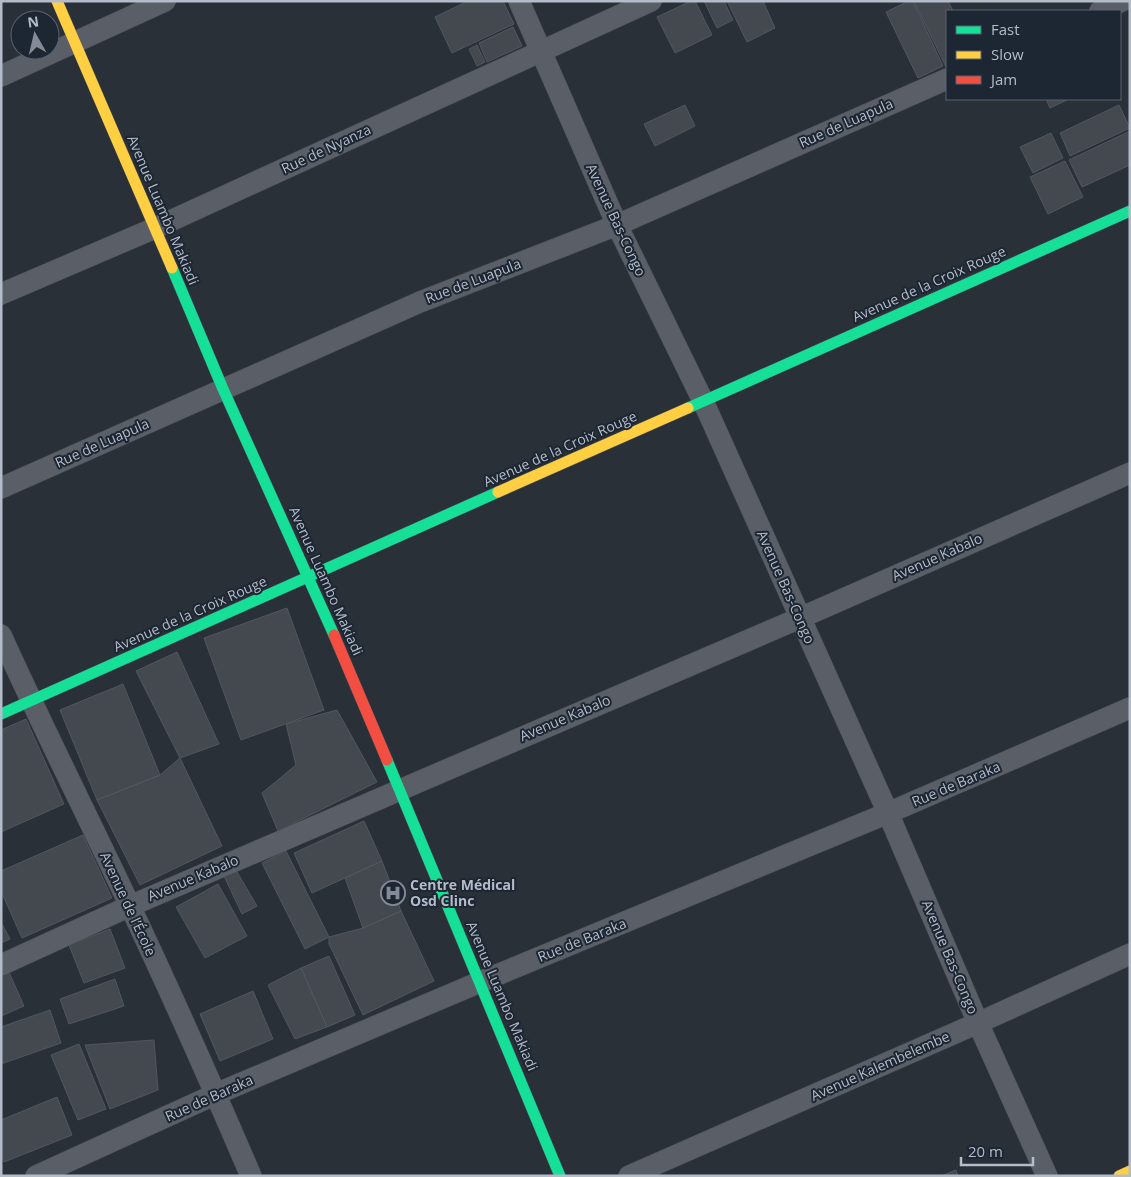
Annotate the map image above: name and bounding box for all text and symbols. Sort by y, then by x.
north arrow [10,10,60,60]
legend [946,10,1121,100]
text: N [26,11,40,32]
text: Fast [991,19,1020,39]
text: Slow [991,44,1024,64]
text: Jam [989,69,1017,89]
street label: Rue de Luapula [796,93,896,152]
street label: Rue de Nyanza [278,119,374,178]
street label: Avenue Luambo Makiadi [123,132,204,288]
street label: Avenue Bas-Congo [582,160,651,279]
street label: Avenue de la Croix Rouge [849,241,1009,326]
street label: Rue de Luapula [422,254,523,307]
street label: Avenue de la Croix Rouge [480,406,640,491]
street label: Rue de Luapula [52,413,152,472]
street label: Avenue Luambo Makiadi [285,503,368,658]
street label: Avenue Bas-Congo [753,527,820,646]
street label: Avenue Kabalo [889,528,985,585]
street label: Avenue de la Croix Rouge [110,571,270,656]
street label: Avenue Kabalo [516,690,613,745]
street label: Rue de Baraka [909,756,1003,811]
street label: Avenue de l’École [96,849,161,959]
street label: Avenue Kabalo [144,850,241,905]
place label: Centre Médical Osd Clinc [410,875,515,910]
hospital icon: Centre Médical Osd Clinc [380,880,406,906]
street label: Avenue Bas-Congo [918,897,983,1017]
street label: Rue de Baraka [535,913,629,966]
street label: Avenue Luambo Makiadi [462,918,543,1074]
street label: Avenue Kalembelembe [807,1026,952,1105]
street label: Rue de Baraka [162,1070,256,1125]
scale bar [961,1134,1034,1166]
text: 20 m [968,1141,1003,1161]

